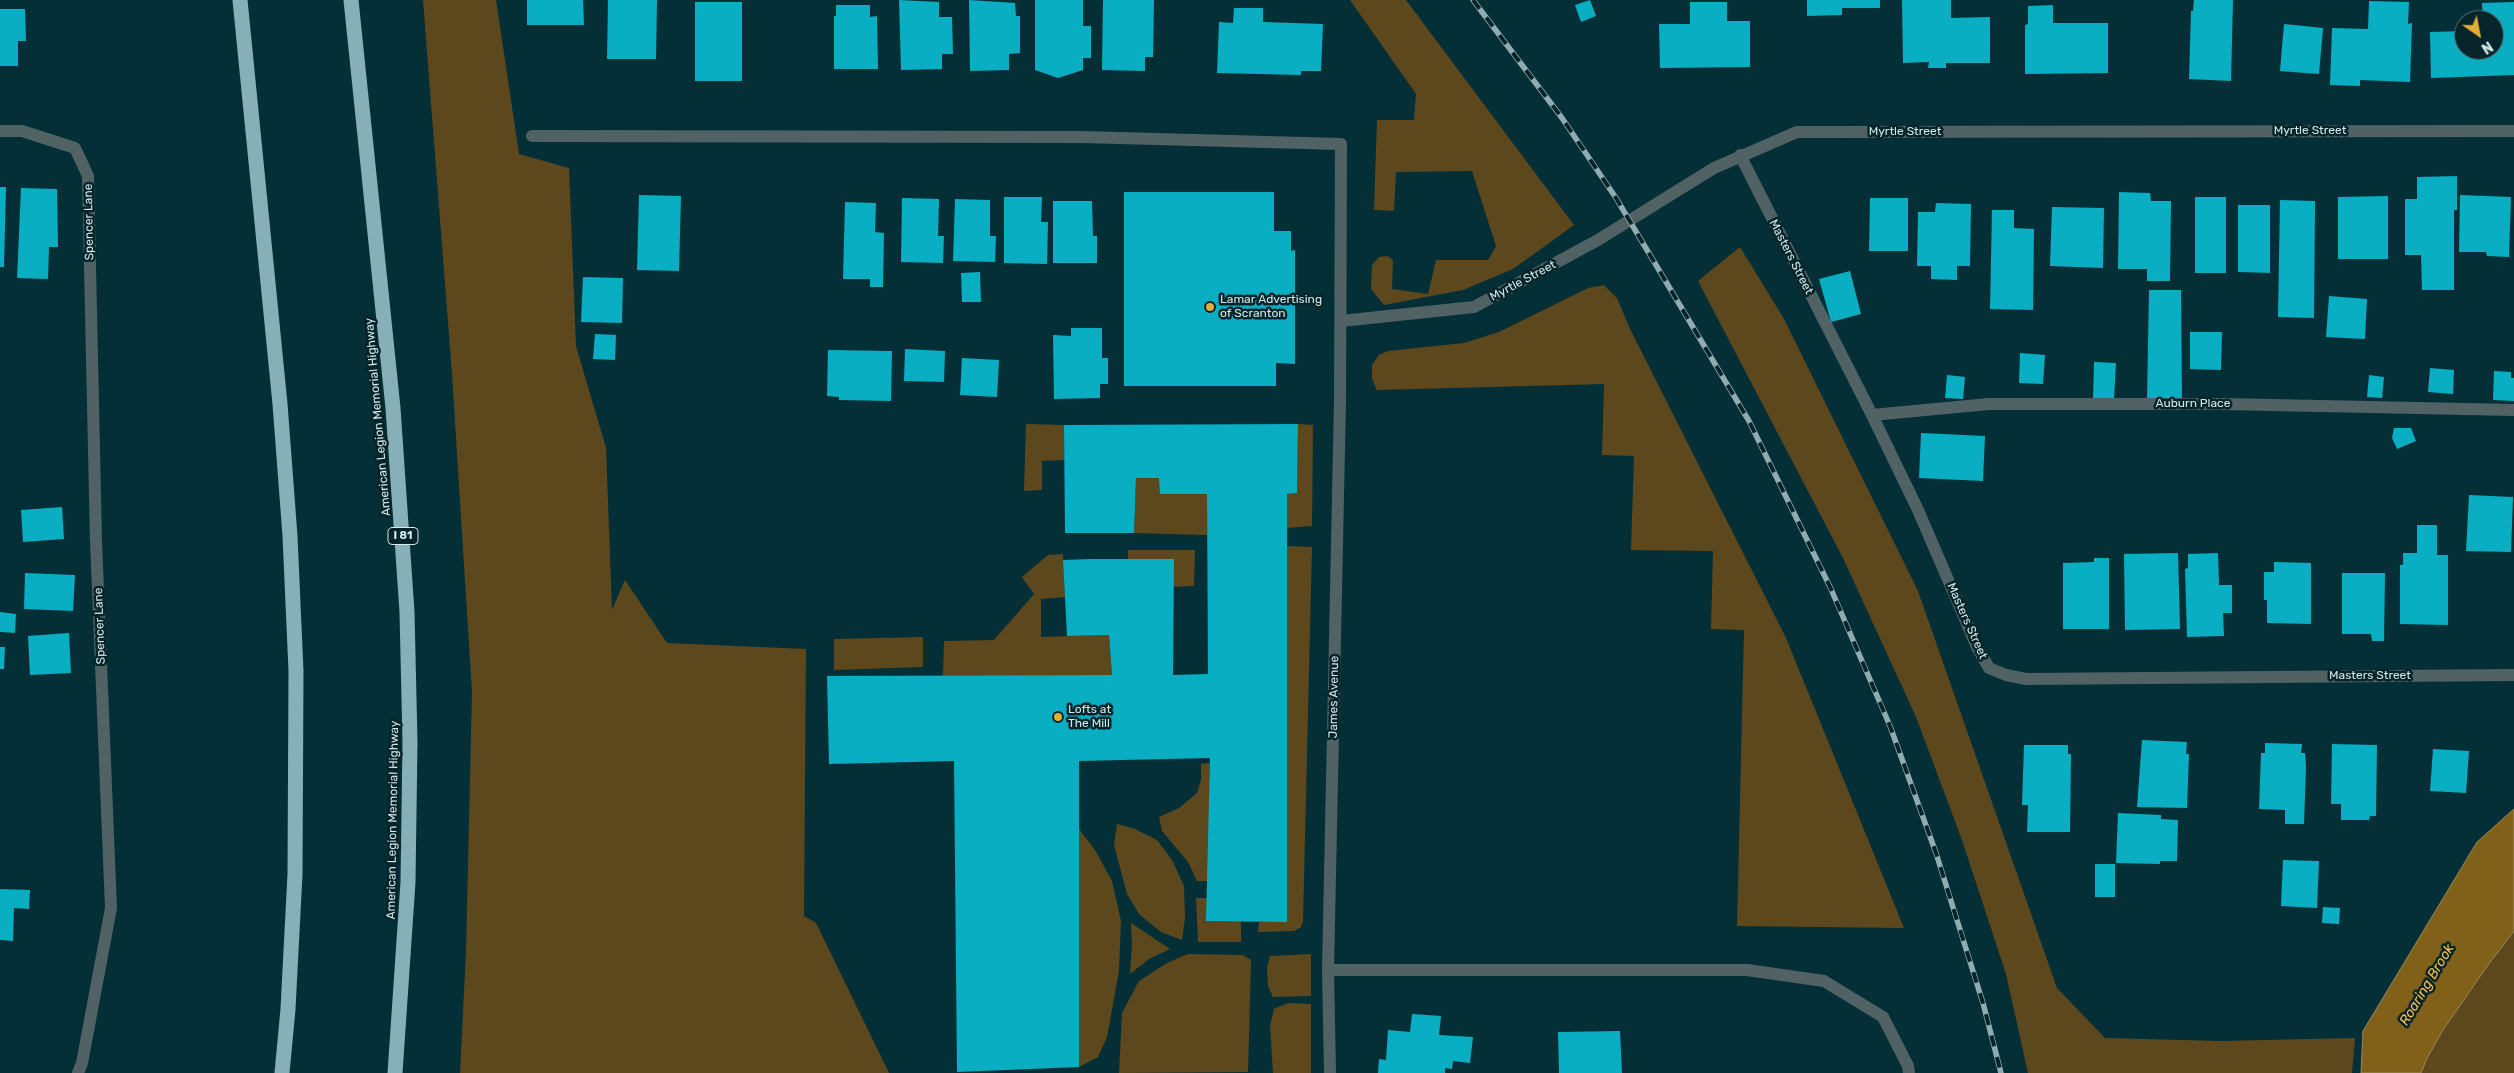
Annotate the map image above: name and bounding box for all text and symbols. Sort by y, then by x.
north arrow [2454,10,2504,60]
text: N [2478,37,2496,57]
street label: Myrtle Street [2274,124,2346,138]
street label: Myrtle Street [1869,125,1941,139]
street label: Spencer Lane [81,183,97,261]
street label: Masters Street [1766,217,1816,297]
street label: Myrtle Street [1488,258,1558,304]
place label: Lamar Advertising of Scranton [1220,293,1322,321]
marker: Lamar Advertising of Scranton [1204,301,1216,313]
street label: American Legion Memorial Highway [362,317,394,517]
street label: Auburn Place [2156,397,2230,411]
road number: I 81 [388,528,418,544]
street label: Masters Street [1944,581,1990,661]
street label: Spencer Lane [91,587,109,665]
street label: James Avenue [1326,656,1342,738]
street label: Masters Street [2329,669,2411,683]
place label: Lofts at The Mill [1068,703,1111,731]
marker: Lofts at The Mill [1052,711,1064,723]
street label: American Legion Memorial Highway [384,720,402,920]
water label: Roaring Brook [2396,941,2458,1029]

